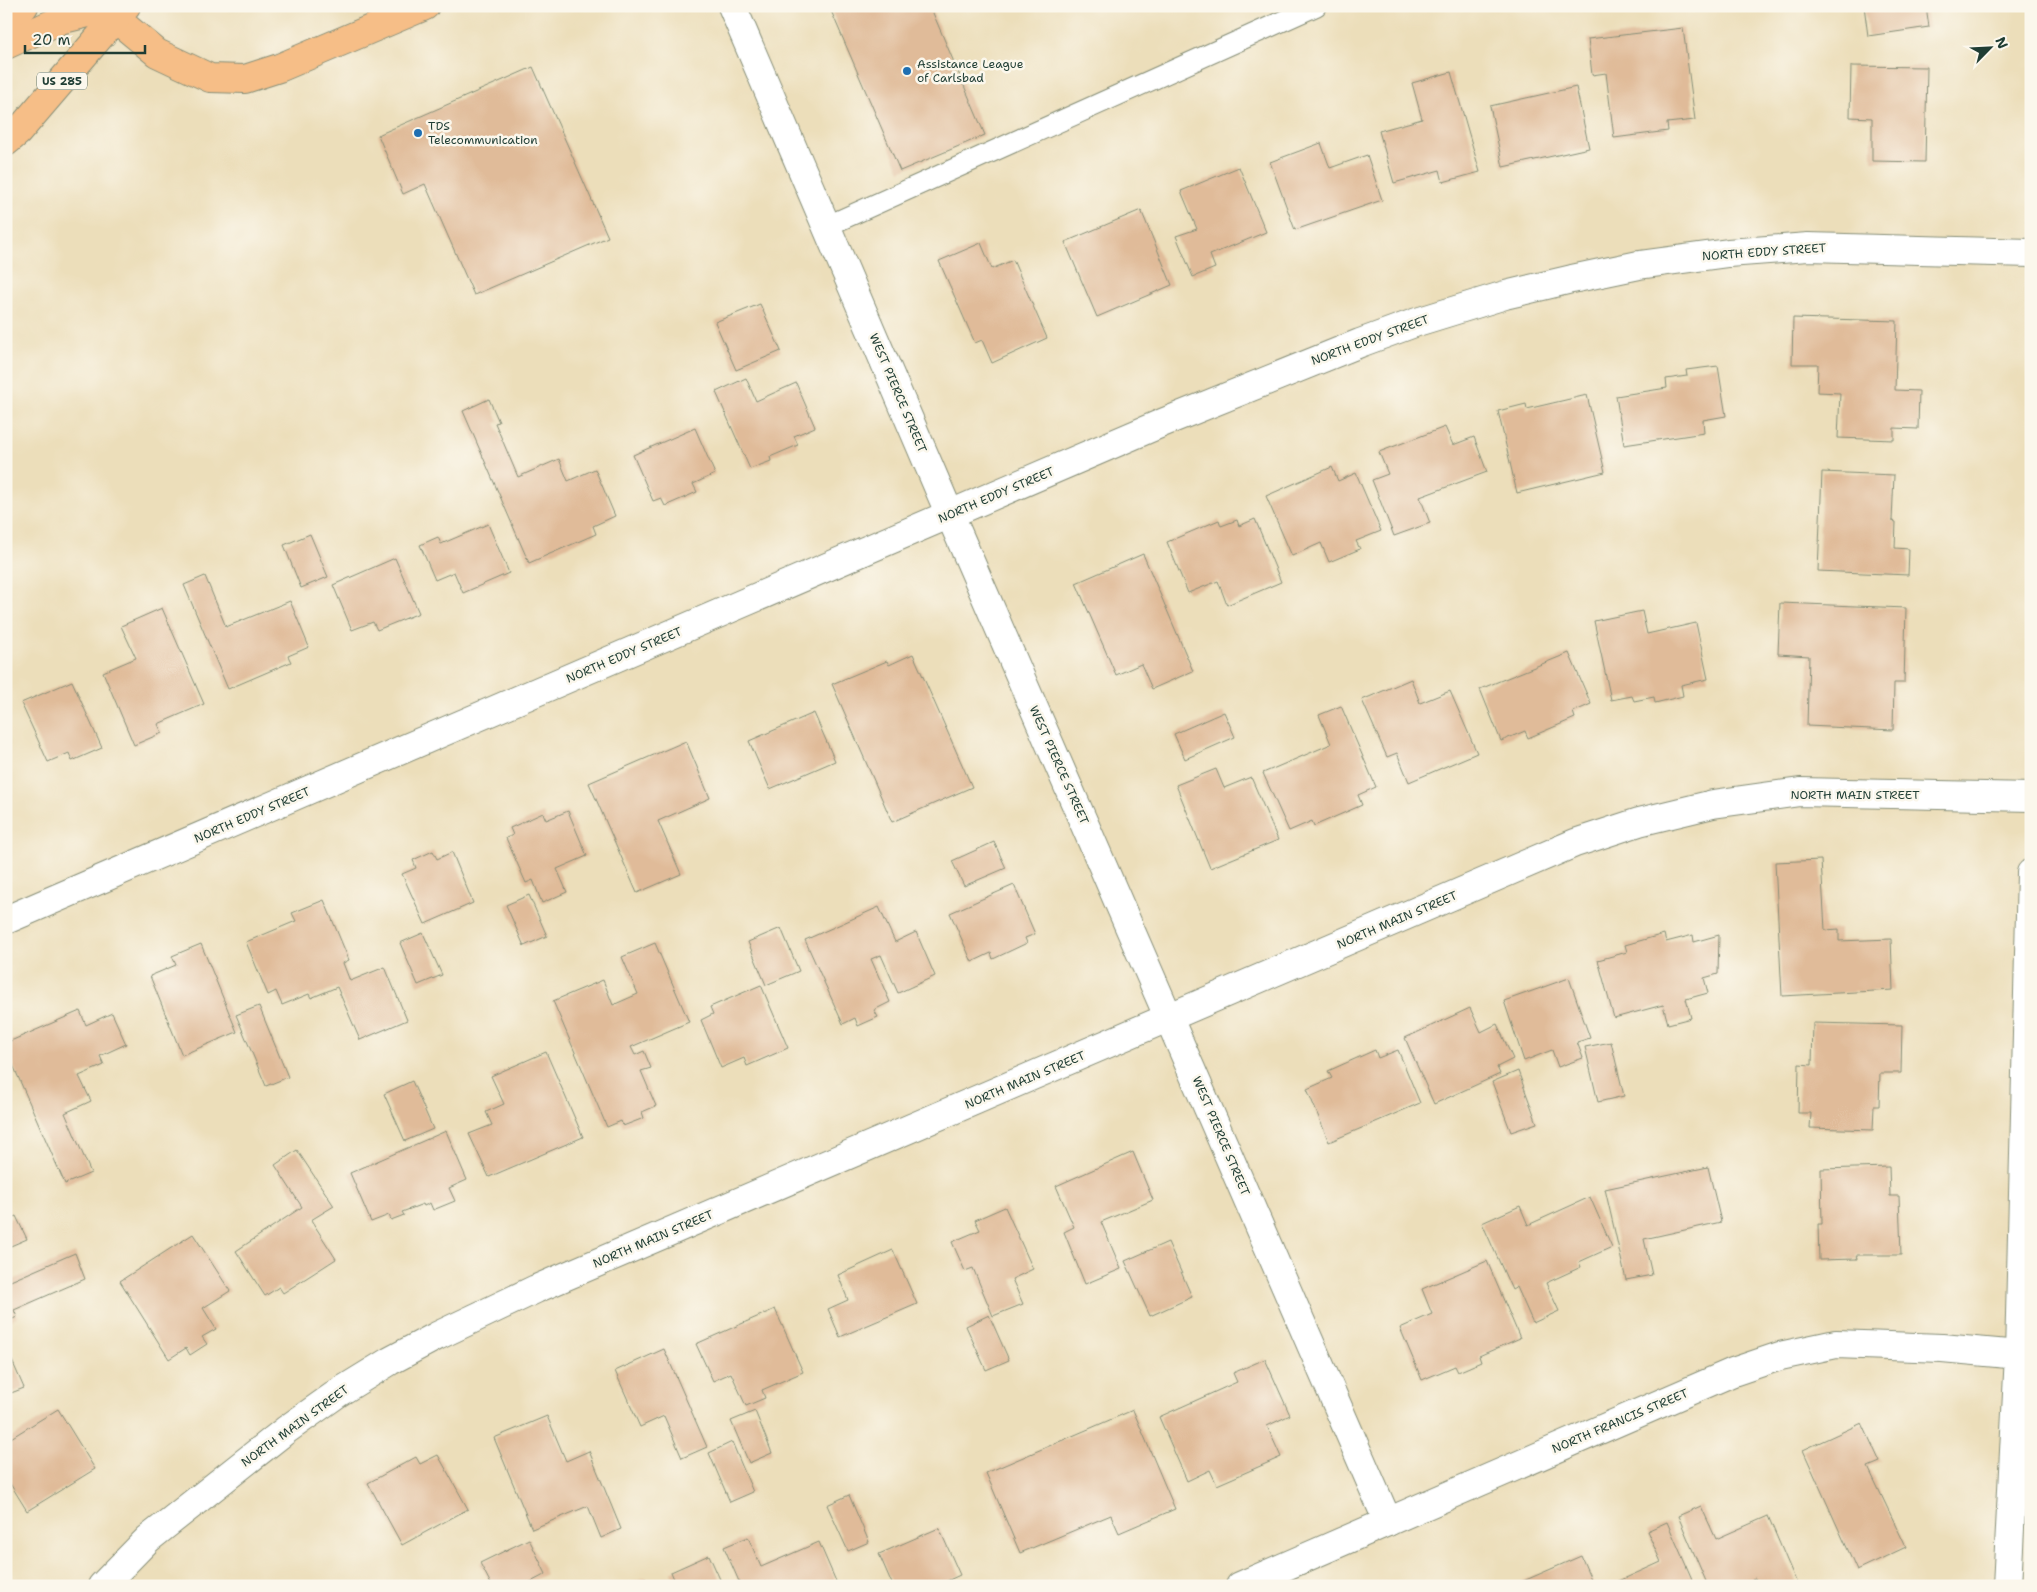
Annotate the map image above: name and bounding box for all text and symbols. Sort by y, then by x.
scale bar [25,22,145,54]
north arrow [1964,22,2014,72]
text: 20 m [32,30,71,50]
text: N [1991,34,2012,51]
place label: Assistance League of Carlsbad [917,56,1024,86]
marker: Assistance League of Carlsbad [901,65,913,77]
road number: US 285 [37,72,87,90]
place label: TDS Telecommunication [428,118,538,148]
marker: TDS Telecommunication [412,127,424,139]
street label: NORTH EDDY STREET [1701,240,1827,264]
street label: NORTH EDDY STREET [1309,311,1432,369]
street label: WEST PIERCE STREET [866,331,931,456]
street label: NORTH EDDY STREET [936,463,1057,527]
street label: NORTH EDDY STREET [564,623,685,687]
street label: WEST PIERCE STREET [1026,703,1093,827]
street label: NORTH EDDY STREET [192,783,313,847]
street label: NORTH MAIN STREET [1790,787,1920,803]
street label: NORTH MAIN STREET [1334,887,1460,953]
street label: NORTH MAIN STREET [962,1047,1088,1113]
street label: WEST PIERCE STREET [1189,1074,1254,1199]
street label: NORTH MAIN STREET [590,1206,716,1272]
street label: NORTH MAIN STREET [238,1381,352,1470]
street label: NORTH FRANCIS STREET [1549,1385,1691,1457]

